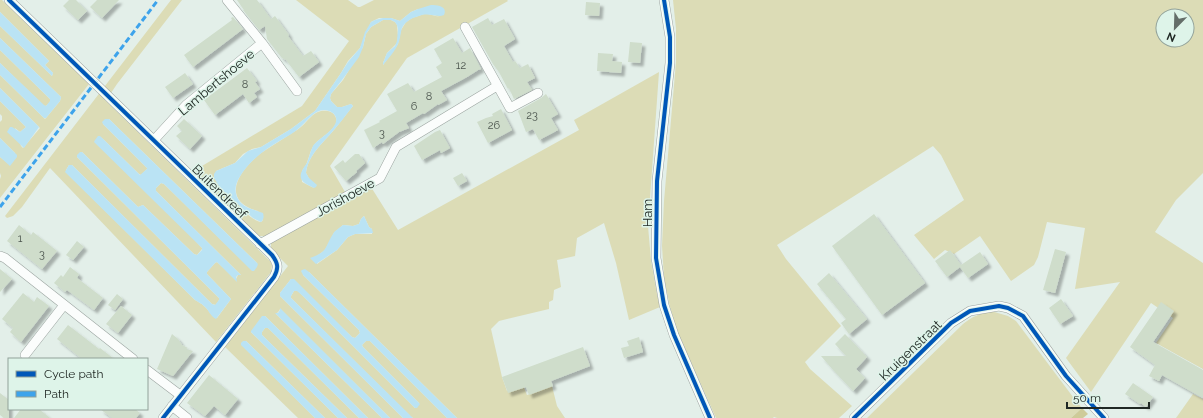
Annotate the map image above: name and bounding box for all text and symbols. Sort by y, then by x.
north arrow [1155,8,1195,48]
text: N [1165,29,1178,44]
street label: Lambertshoeve [175,46,258,119]
house number: 12 [456,59,466,72]
house number: 8 [242,78,248,91]
house number: 8 [426,90,432,103]
house number: 6 [411,100,418,113]
house number: 23 [526,109,538,122]
house number: 26 [488,119,501,132]
house number: 3 [379,127,385,140]
street label: Buitendreef [189,161,251,222]
street label: Jorishoeve [313,175,377,220]
street label: Ham [640,199,655,227]
house number: 1 [18,232,23,245]
house number: 3 [39,248,45,261]
street label: Kruigenstraat [876,317,945,384]
legend [8,358,148,410]
text: Cycle path [44,367,103,381]
scale bar [1067,384,1149,410]
text: Path [44,387,69,401]
text: 50 m [1073,391,1101,405]

